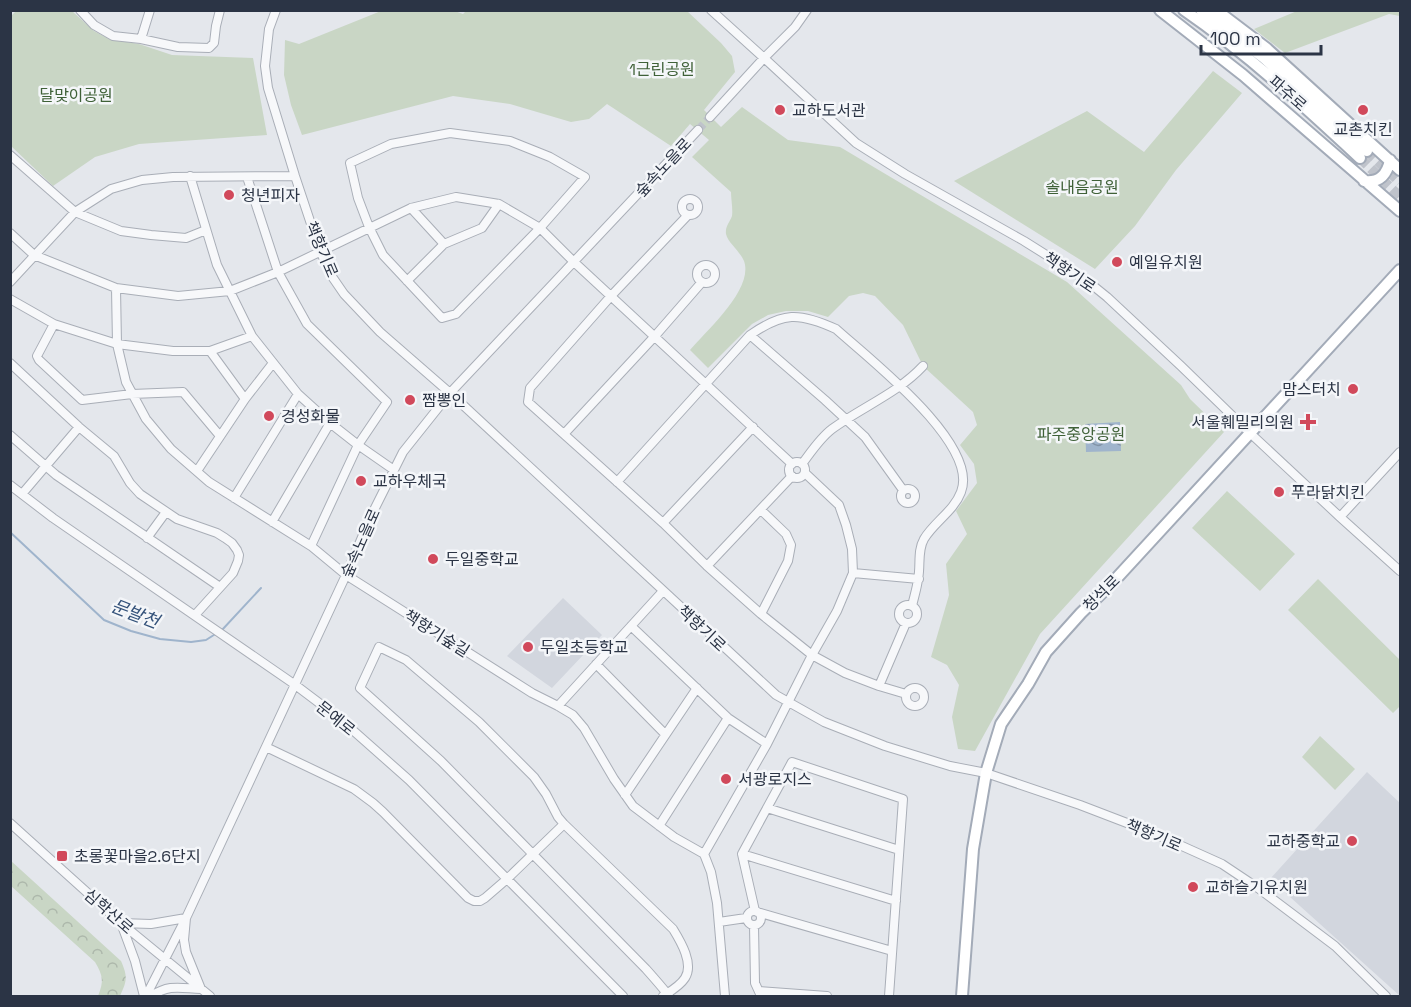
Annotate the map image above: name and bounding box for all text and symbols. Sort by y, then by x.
scale bar [1201,18,1321,56]
text: 100 m [1210,27,1261,50]
park label: 1근린공원 [629,59,695,80]
street label: 파주로 [1264,71,1311,116]
park label: 달맞이공원 [39,85,113,106]
place label: 교하도서관 [792,100,866,121]
marker: 교하도서관 [773,103,787,117]
marker: 교촌치킨 [1356,103,1370,117]
place label: 교촌치킨 [1334,119,1392,140]
street label: 숲속노을로 [631,133,696,201]
park label: 솔내음공원 [1045,177,1119,198]
place label: 청년피자 [241,185,300,206]
marker: 청년피자 [222,188,236,202]
street label: 책향기로 [300,218,343,281]
street label: 책향기로 [1039,247,1100,298]
place label: 예일유치원 [1129,252,1203,273]
marker: 예일유치원 [1110,255,1124,269]
place label: 맘스터치 [1282,379,1341,400]
marker: 맘스터치 [1346,382,1360,396]
place label: 짬뽕인 [422,390,466,411]
marker: 짬뽕인 [403,393,417,407]
place label: 경성화물 [281,406,340,427]
marker: 경성화물 [262,409,276,423]
place label: 서울훼밀리의원 [1191,412,1294,433]
marker: 서울훼밀리의원 [1299,413,1317,431]
park label: 파주중앙공원 [1037,424,1125,445]
place label: 교하우체국 [373,471,447,492]
marker: 교하우체국 [354,474,368,488]
place label: 푸라닭치킨 [1291,482,1365,503]
marker: 푸라닭치킨 [1272,485,1286,499]
street label: 숲속노을로 [336,505,385,581]
place label: 두일중학교 [445,549,519,570]
marker: 두일중학교 [426,552,440,566]
street label: 청석로 [1078,570,1125,616]
water label: 문발천 [108,594,165,634]
street label: 책향기로 [673,601,731,656]
street label: 책향기숲길 [400,605,474,662]
place label: 두일초등학교 [540,637,628,658]
marker: 두일초등학교 [521,640,535,654]
street label: 문예로 [312,696,360,741]
place label: 서광로지스 [738,769,812,790]
marker: 서광로지스 [719,772,733,786]
street label: 책향기로 [1123,814,1185,857]
place label: 교하중학교 [1266,831,1340,852]
marker: 교하중학교 [1345,834,1359,848]
place label: 초롱꽃마을2.6단지 [74,846,200,867]
marker: 초롱꽃마을2.6단지 [55,849,69,863]
place label: 교하슬기유치원 [1205,877,1308,898]
marker: 교하슬기유치원 [1186,880,1200,894]
street label: 심학산로 [80,884,138,939]

